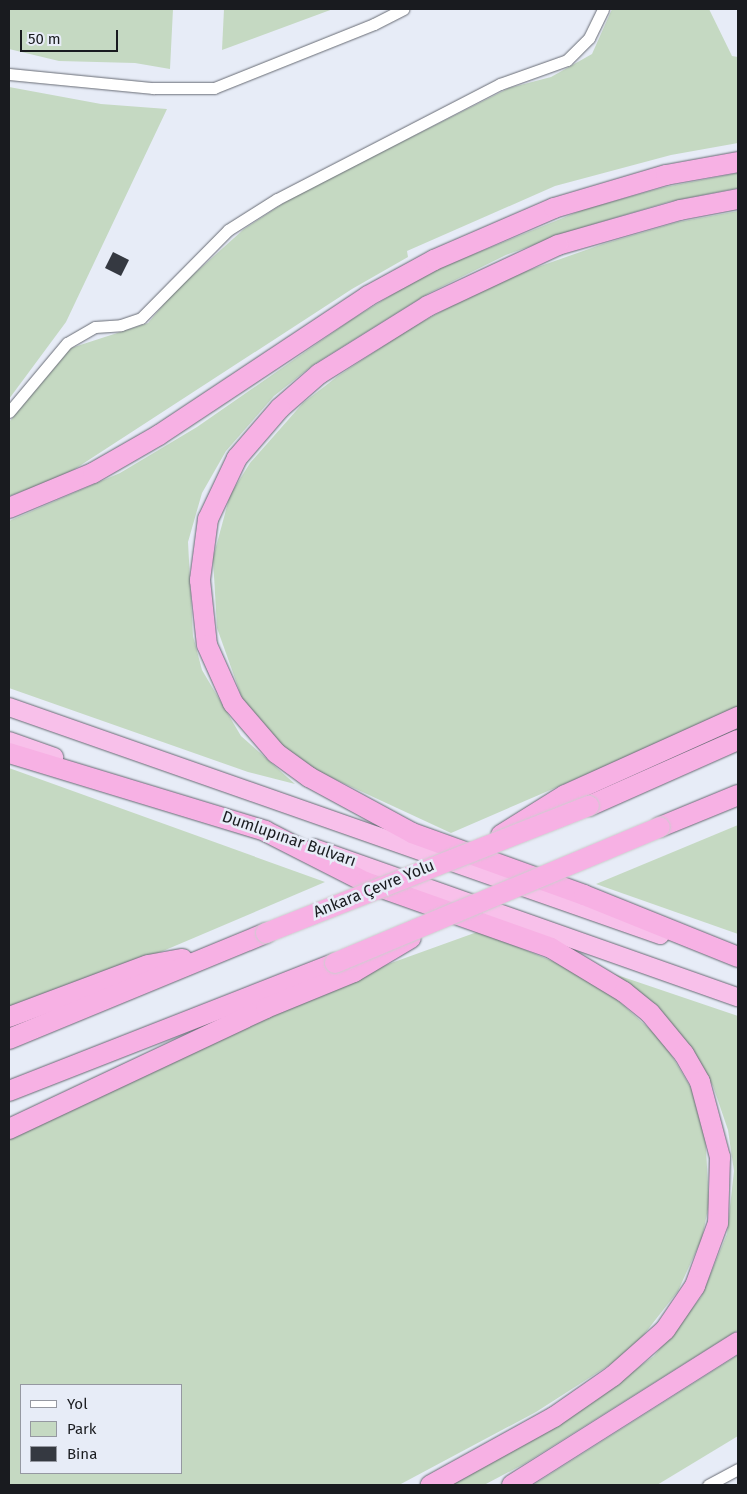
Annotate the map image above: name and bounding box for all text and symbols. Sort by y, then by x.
scale bar [22,20,120,52]
text: 50 m [28,30,61,48]
street label: Dumlupınar Bulvarı [219,807,359,871]
street label: Ankara Çevre Yolu [311,856,437,922]
legend [20,1384,182,1474]
text: Yol [67,1395,88,1413]
text: Park [67,1420,97,1438]
text: Bina [67,1445,97,1463]

